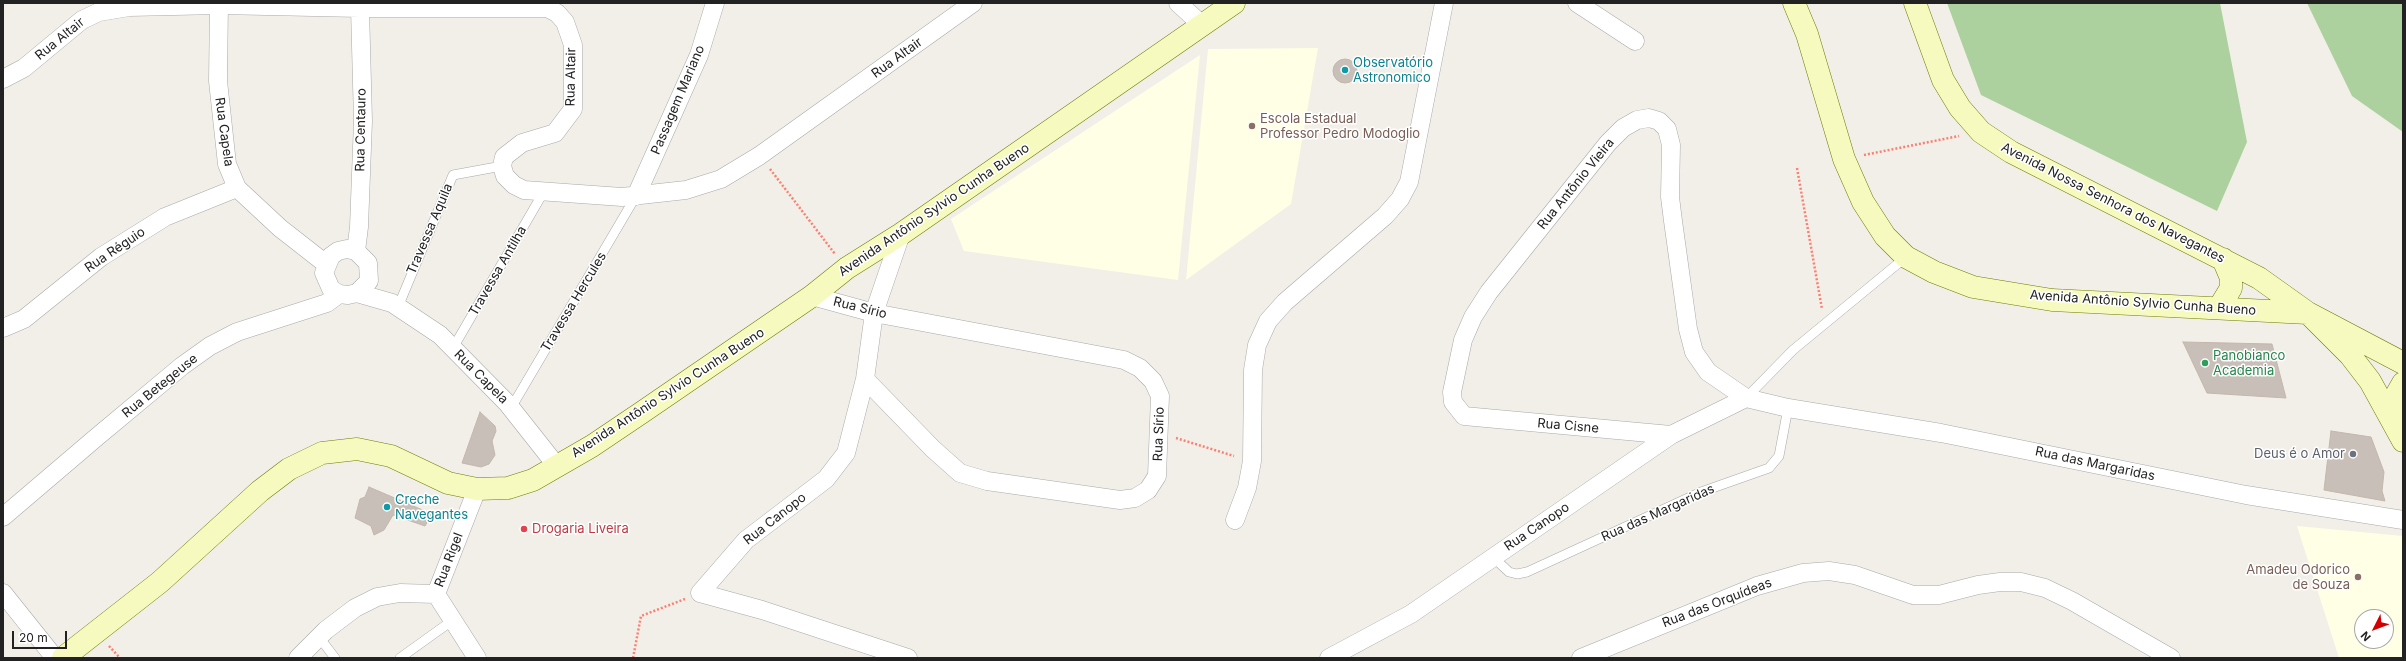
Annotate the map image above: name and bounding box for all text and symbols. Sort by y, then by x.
street label: Rua Altair [32,14,88,64]
street label: Rua Altair [869,34,925,82]
street label: Passagem Mariano [648,43,708,157]
street label: Rua Altair [563,47,579,107]
place label: Observatório Astronomico [1353,55,1433,86]
marker: Observatório Astronomico [1340,65,1350,75]
street label: Rua Centauro [352,88,370,172]
street label: Rua Capela [211,96,237,168]
place label: Escola Estadual Professor Pedro Modoglio [1260,111,1420,142]
marker: Escola Estadual Professor Pedro Modoglio [1247,121,1257,131]
street label: Rua Antônio Vieira [1534,135,1618,233]
street label: Avenida Antônio Sylvio Cunha Bueno [836,140,1032,280]
street label: Avenida Nossa Senhora dos Navegantes [1999,140,2227,266]
street label: Travessa Aquila [404,181,456,277]
street label: Travessa Antilha [466,223,530,319]
street label: Rua Réguio [82,224,148,276]
street label: Travessa Hercules [538,249,610,355]
street label: Avenida Antônio Sylvio Cunha Bueno [2029,287,2257,319]
street label: Rua Sírio [832,294,888,322]
street label: Avenida Antônio Sylvio Cunha Bueno [569,325,767,461]
street label: Rua Capela [451,347,511,407]
place label: Panobianco Academia [2213,348,2285,379]
street label: Rua Betegeuse [119,351,201,421]
marker: Panobianco Academia [2200,358,2210,368]
street label: Rua Sírio [1150,406,1168,462]
street label: Rua Cisne [1537,416,1599,436]
street label: Rua das Margaridas [2034,444,2156,484]
place label: Deus é o Amor [2254,446,2345,462]
marker: Deus é o Amor [2348,449,2358,459]
street label: Rua das Margaridas [1599,481,1717,545]
street label: Rua Canopo [741,490,809,548]
place label: Creche Navegantes [395,492,468,523]
street label: Rua Canopo [1502,500,1572,554]
marker: Creche Navegantes [382,502,392,512]
place label: Drogaria Liveira [532,521,629,537]
marker: Drogaria Liveira [519,524,529,534]
street label: Rua Rigel [431,530,467,590]
place label: Amadeu Odorico de Souza [2246,562,2350,593]
marker: Amadeu Odorico de Souza [2353,572,2363,582]
street label: Rua das Orquídeas [1660,575,1774,631]
north arrow [2354,609,2394,649]
scale bar [14,623,69,649]
text: N [2358,629,2374,644]
text: 20 m [19,630,48,645]

